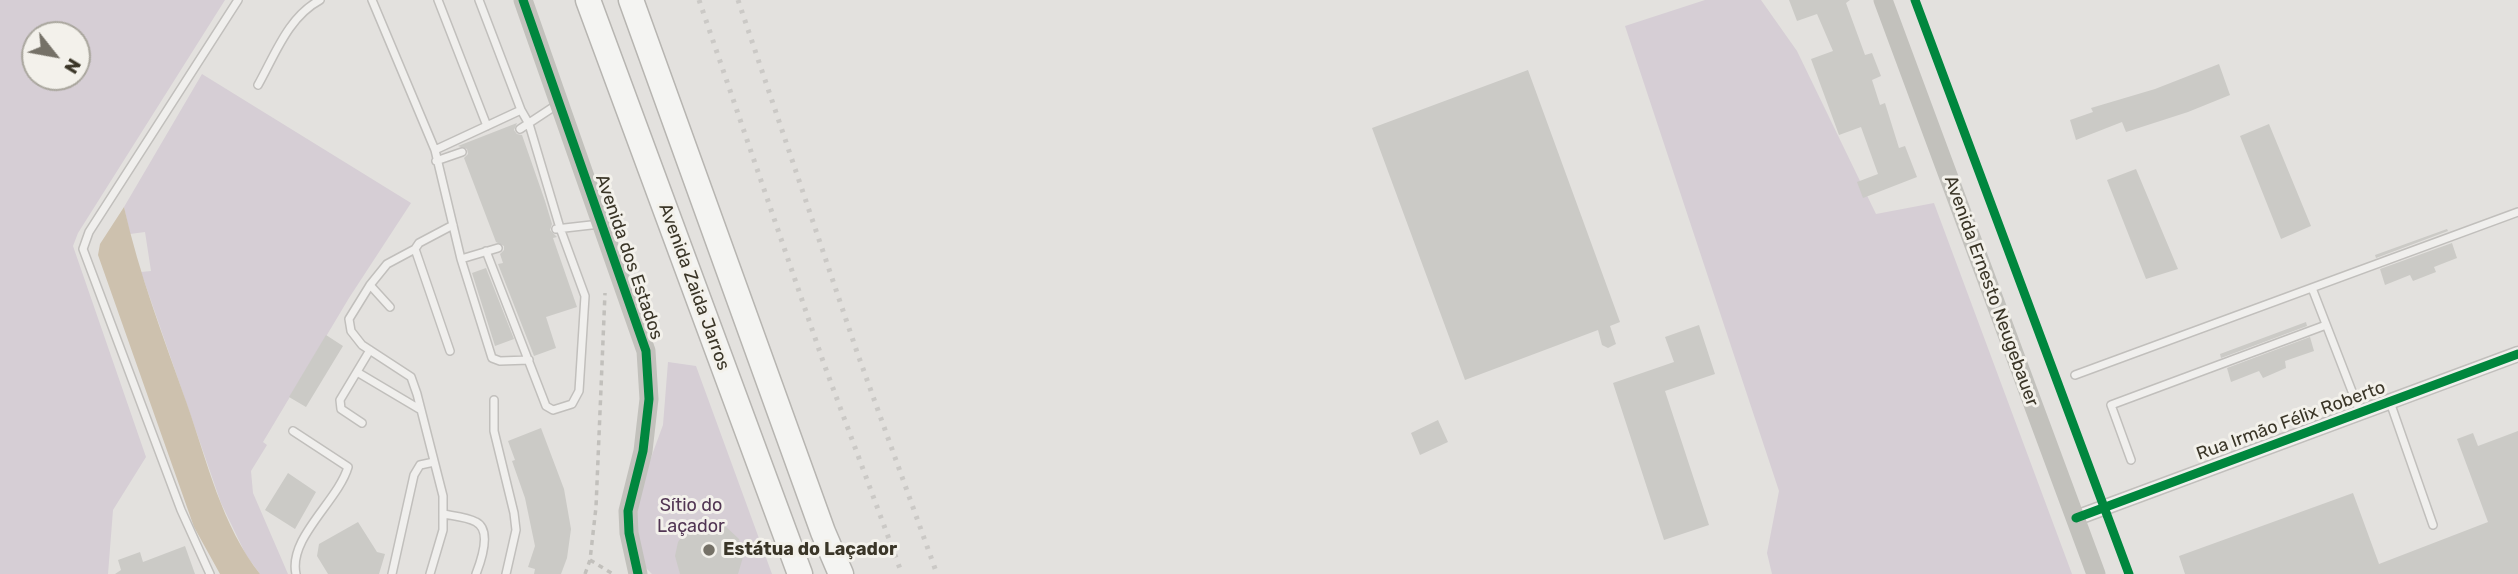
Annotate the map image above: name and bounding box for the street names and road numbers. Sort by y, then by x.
street label: Avenida dos Estados [591,171,667,343]
street label: Avenida Ernesto Neugebauer [1939,173,2043,409]
street label: Avenida Zaida Jarros [654,201,734,373]
street label: Rua Irmão Félix Roberto [2194,377,2388,465]

